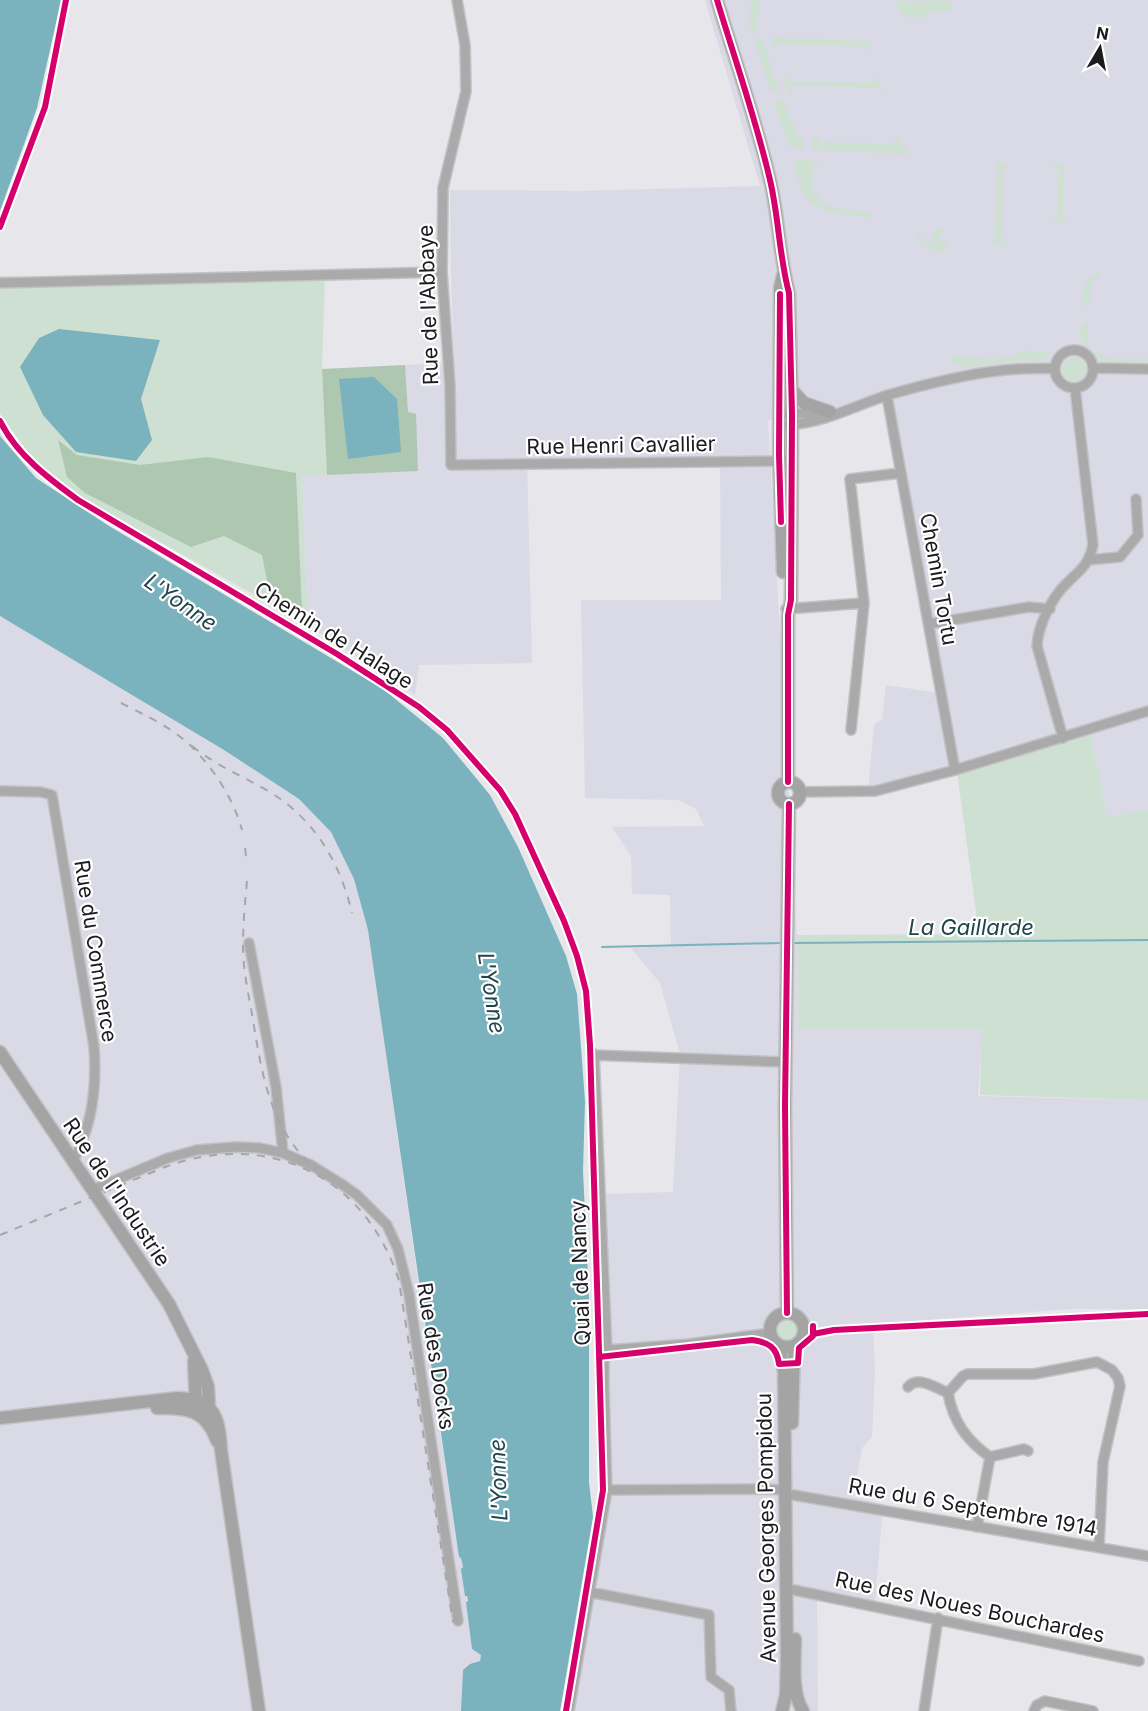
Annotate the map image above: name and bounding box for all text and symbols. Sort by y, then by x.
north arrow [1070,18,1130,78]
text: N [1095,22,1110,44]
street label: Rue de l'Abbaye [413,224,443,386]
street label: Rue Henri Cavallier [526,431,716,459]
street label: Chemin Tortu [915,511,963,647]
water label: L'Yonne [140,568,222,636]
street label: Chemin de Halage [250,576,418,694]
street label: Rue du Commerce [69,858,123,1044]
water label: La Gaillarde [908,914,1034,940]
water label: L'Yonne [473,950,511,1036]
street label: Rue de l'Industrie [58,1113,176,1271]
street label: Quai de Nancy [565,1200,595,1346]
street label: Rue des Docks [412,1281,460,1431]
street label: Avenue Georges Pompidou [751,1393,781,1663]
water label: L'Yonne [484,1438,512,1522]
street label: Rue du 6 Septembre 1914 [847,1473,1099,1541]
street label: Rue des Noues Bouchardes [833,1566,1107,1648]

